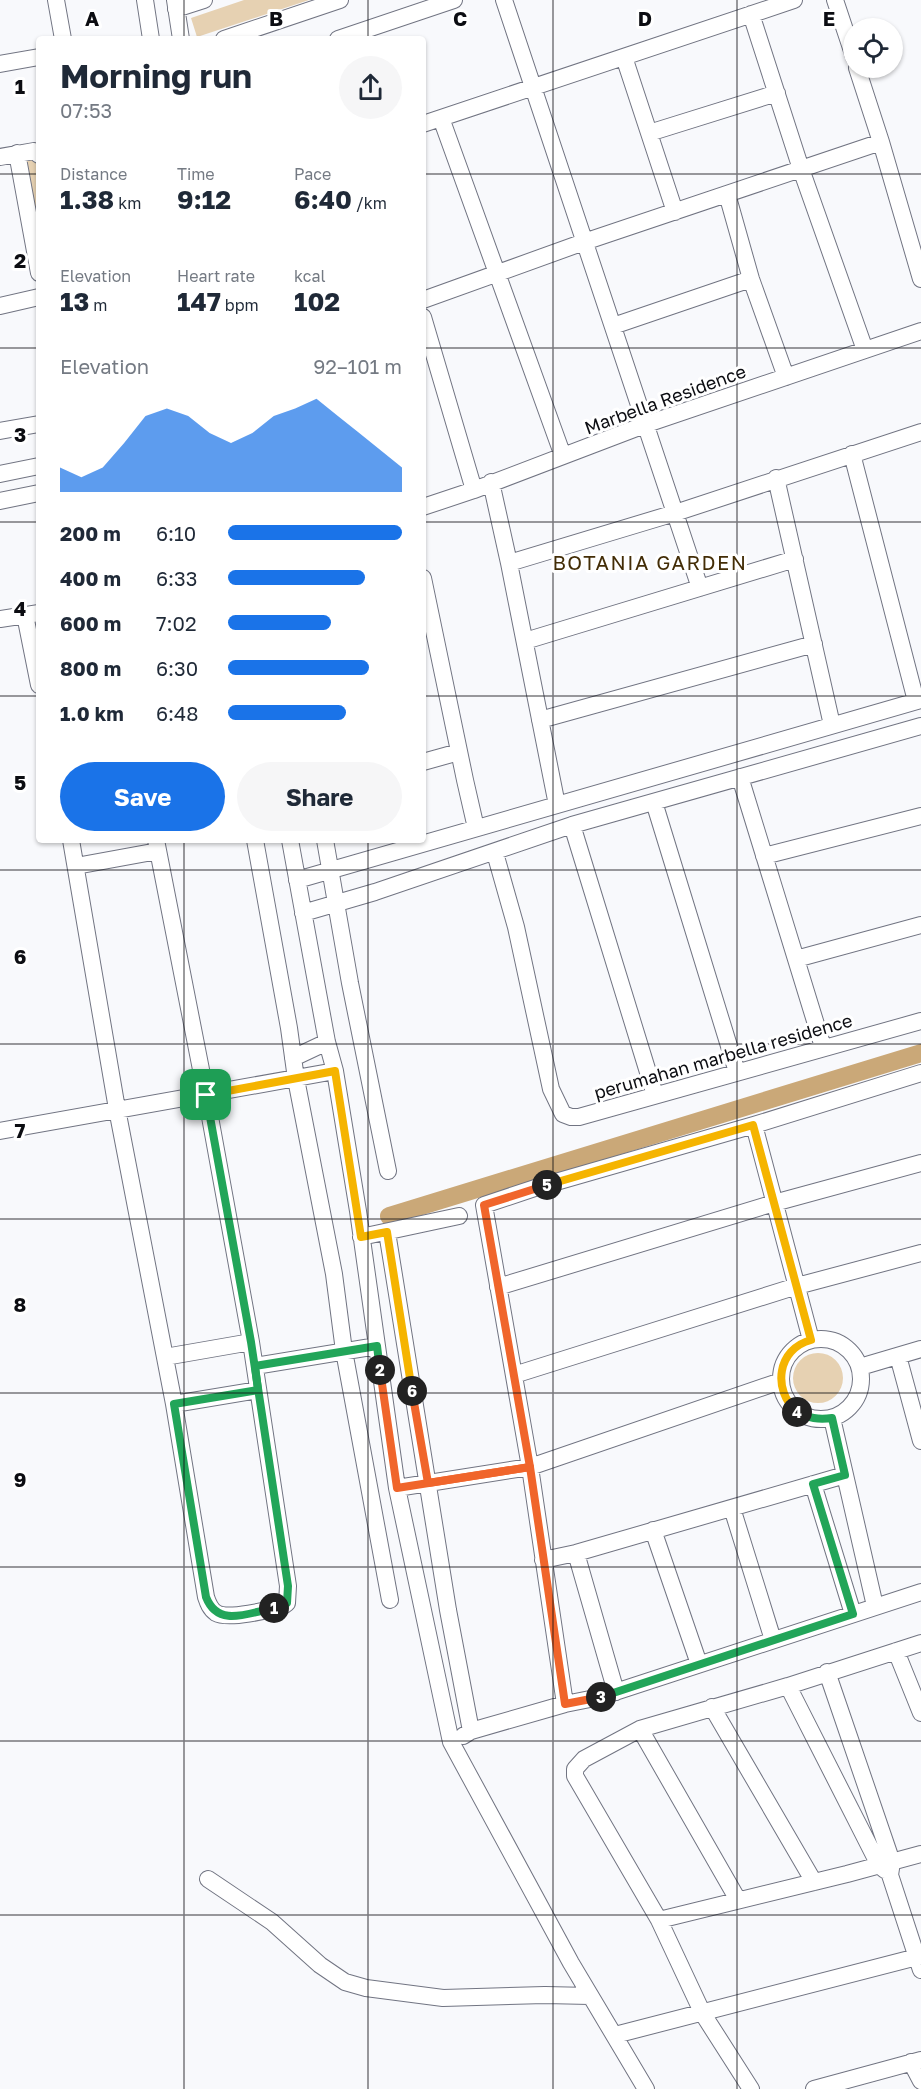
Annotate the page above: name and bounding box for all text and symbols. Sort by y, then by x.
text: A [85,6,99,30]
text: B [269,6,283,30]
text: C [453,6,467,30]
text: D [638,6,652,30]
text: E [823,6,835,30]
map controls [843,18,903,78]
button: locate [843,18,903,78]
text: Morning run [60,56,252,95]
button: share [339,56,402,119]
text: 1 [15,74,25,98]
text: 07:53 [60,98,112,122]
text: Distance [60,164,127,184]
text: Time [177,164,215,184]
text: Pace [294,164,331,184]
text: 1.38 [60,184,114,215]
text: 9:12 [177,184,231,215]
text: 6:40 [294,184,352,215]
text: km [114,193,141,213]
text: /km [352,193,387,213]
text: 2 [14,248,26,272]
text: Elevation [60,266,131,286]
text: Heart rate [177,266,255,286]
text: kcal [294,266,326,286]
text: 13 [60,286,89,317]
text: 147 [177,286,221,317]
text: 102 [294,286,340,317]
text: m [89,295,107,315]
text: bpm [221,295,259,315]
text: Elevation [60,354,149,378]
text: 92–101 m [313,354,402,378]
street label: Marbella Residence [581,360,749,438]
text: 3 [14,422,26,446]
text: 200 m [60,521,121,545]
text: 6:10 [156,521,196,545]
district label: BOTANIA GARDEN [553,550,747,574]
text: 400 m [60,566,121,590]
text: 6:33 [156,566,198,590]
text: 4 [14,596,26,620]
text: 600 m [60,611,121,635]
text: 7:02 [156,611,197,635]
text: 800 m [60,656,121,680]
text: 6:30 [156,656,198,680]
text: 1.0 km [60,701,124,725]
text: 6:48 [156,701,199,725]
button: Save [60,762,225,831]
button: Share [237,762,402,831]
text: 5 [14,770,26,794]
text: 6 [14,944,26,968]
street label: perumahan marbella residence [591,1009,855,1103]
pin [180,1069,231,1120]
icon: arrive [189,1078,222,1111]
text: 7 [15,1118,26,1142]
pin: 5 [532,1170,562,1200]
text: 5 [542,1175,552,1195]
text: 8 [14,1292,26,1316]
pin: 2 [365,1355,395,1385]
text: 2 [375,1360,385,1380]
pin: 6 [397,1376,427,1406]
text: 6 [407,1381,417,1401]
pin: 4 [782,1397,812,1427]
text: 4 [792,1402,802,1422]
text: 9 [14,1467,26,1491]
pin: 1 [259,1593,289,1623]
text: 1 [270,1598,278,1618]
pin: 3 [586,1682,616,1712]
text: 3 [596,1687,606,1707]

